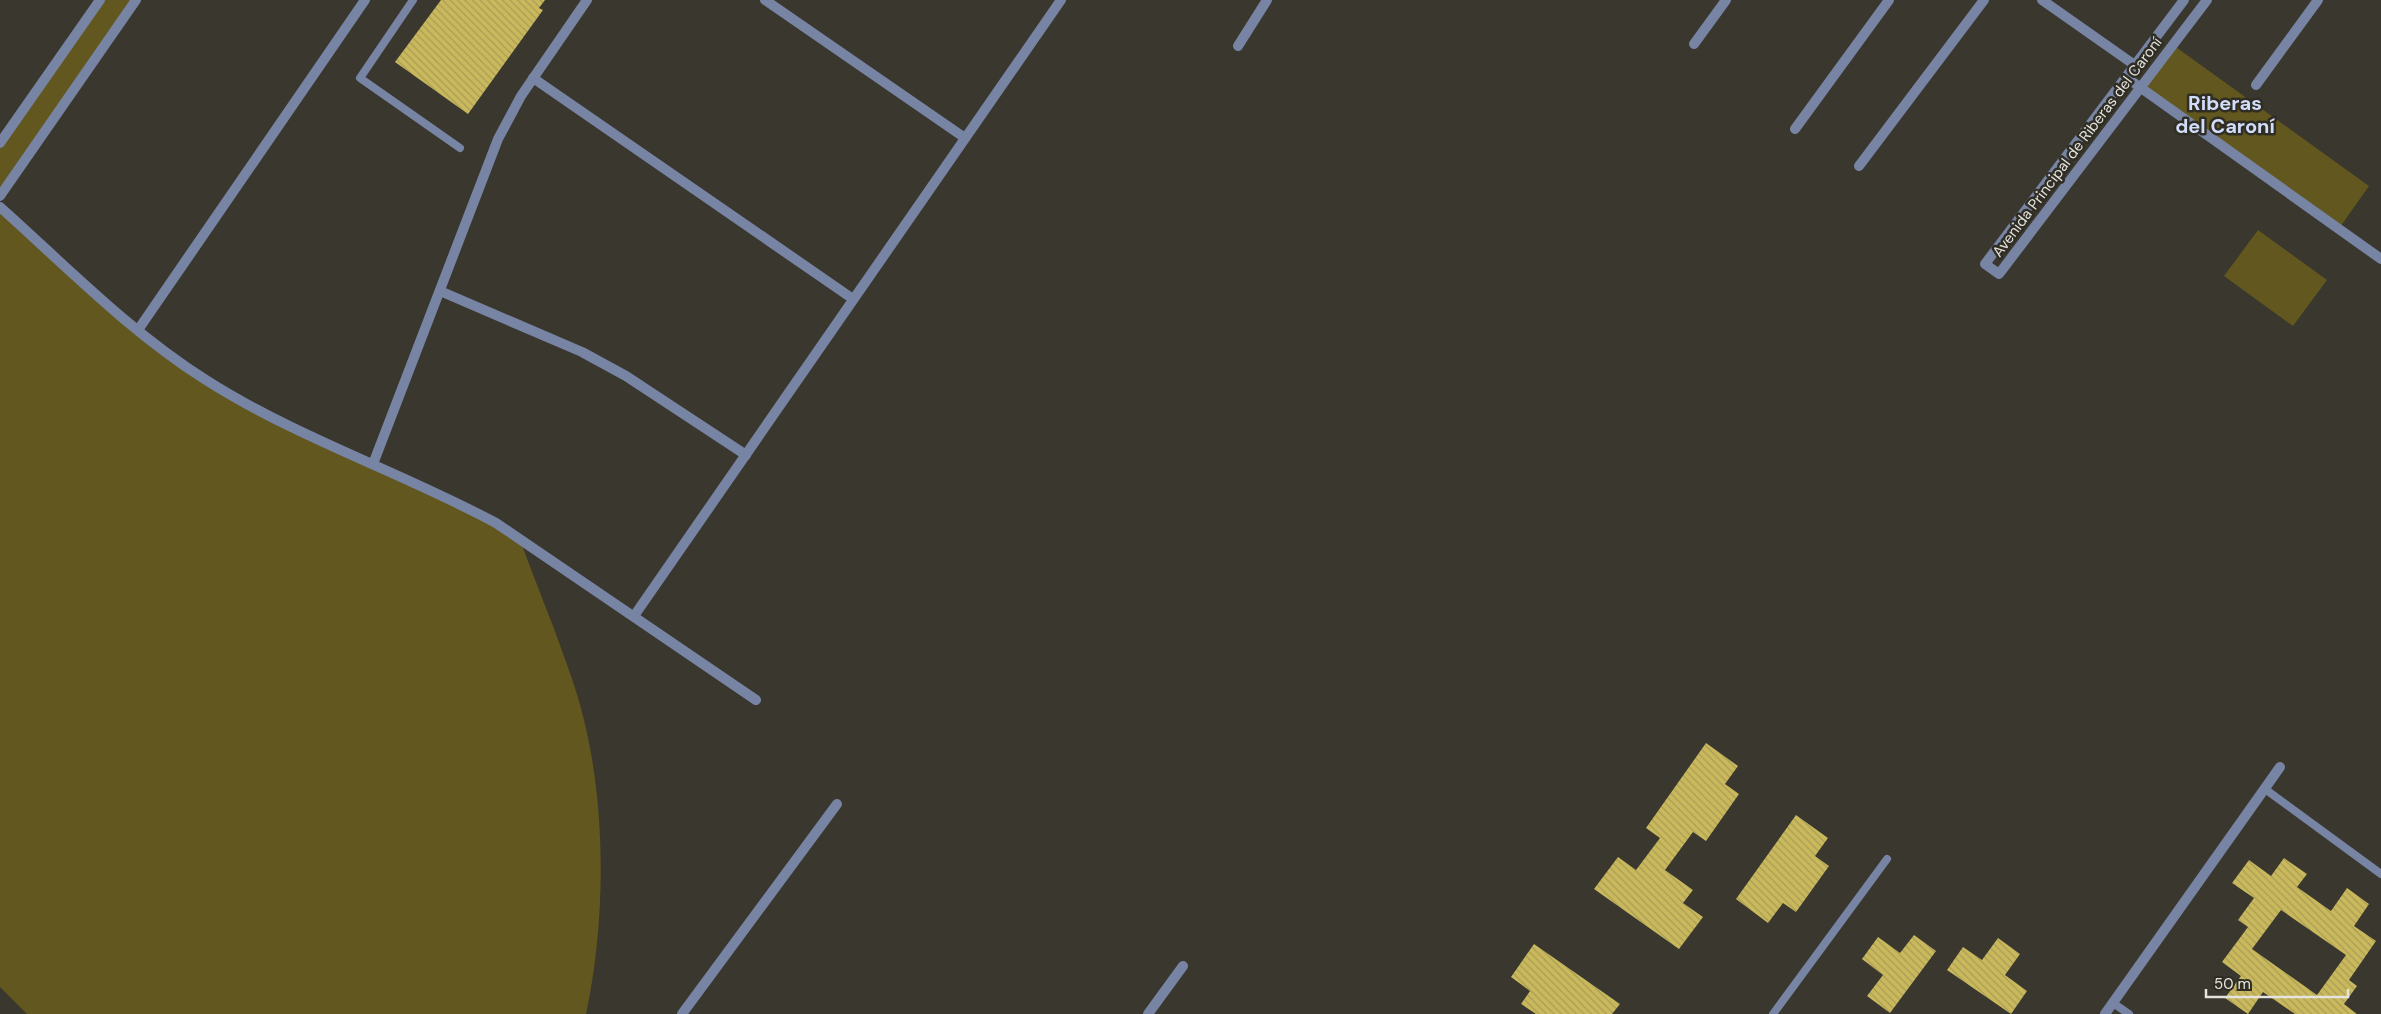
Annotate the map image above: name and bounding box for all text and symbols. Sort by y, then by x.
street label: Avenida Principal de Riberas del Caroní [1988,32,2167,261]
district label: Riberas del Caroní [2175,90,2275,139]
scale bar [2206,966,2348,998]
text: 50 m [2214,974,2251,994]

